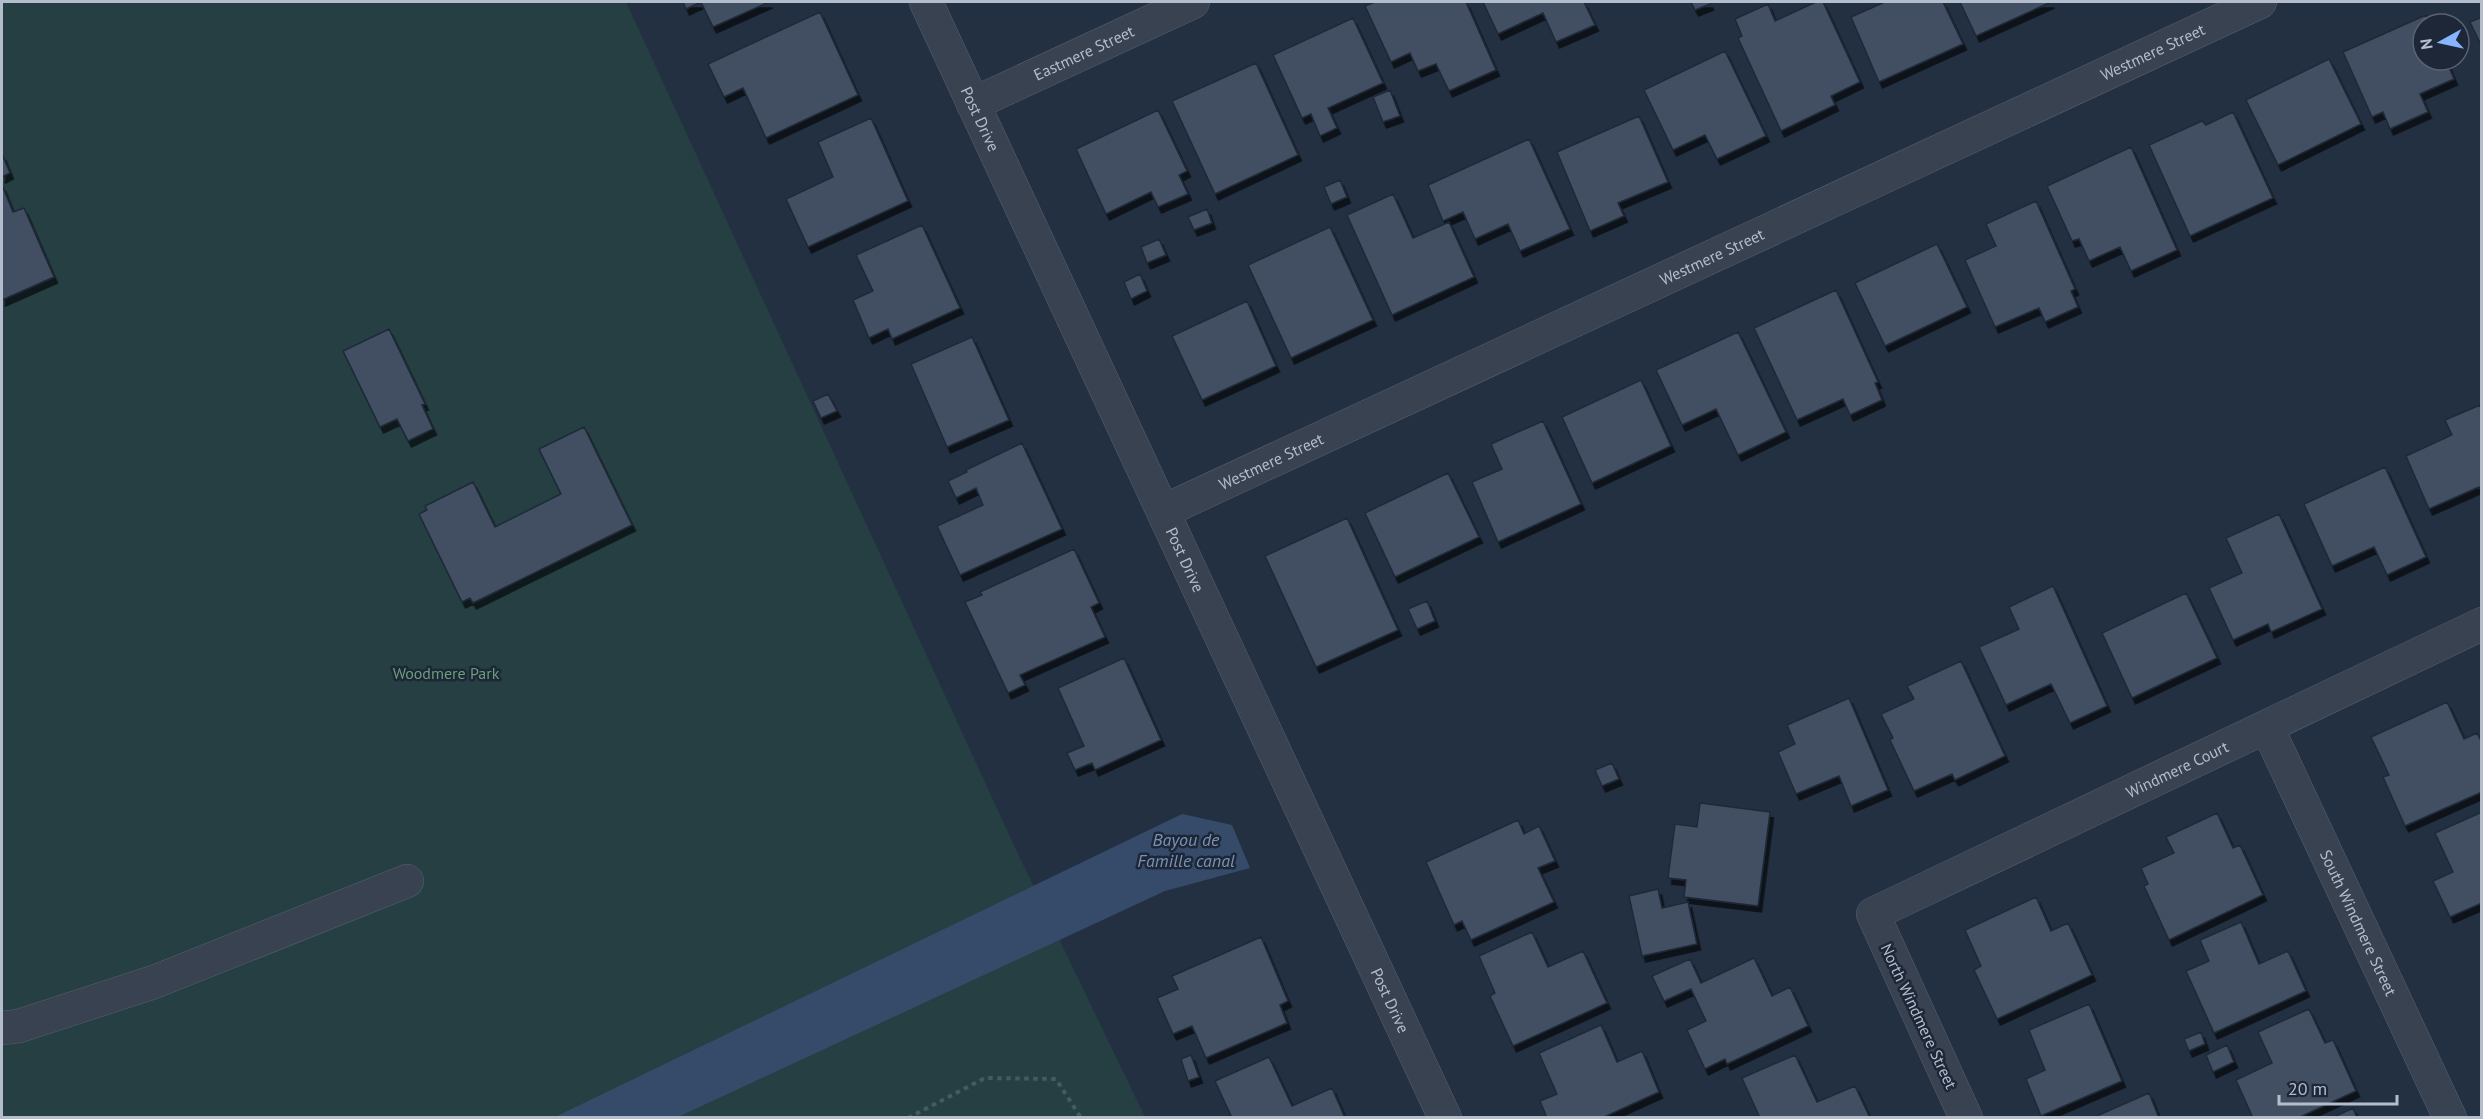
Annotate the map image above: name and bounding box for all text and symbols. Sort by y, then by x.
north arrow [2411,12,2471,72]
street label: Westmere Street [2097,19,2208,85]
street label: Eastmere Street [1030,21,1138,85]
text: N [2416,37,2437,51]
street label: Post Drive [957,83,1004,155]
street label: Westmere Street [1656,224,1768,289]
street label: Westmere Street [1216,428,1327,494]
street label: Post Drive [1162,524,1209,595]
park label: Woodmere Park [393,663,500,683]
street label: Windmere Court [2123,736,2232,802]
water label: Bayou de Famille canal [1137,828,1235,872]
street label: South Windmere Street [2316,847,2402,999]
street label: North Windmere Street [1877,940,1962,1092]
street label: Post Drive [1367,965,1414,1036]
scale bar [2279,1068,2398,1106]
text: 20 m [2288,1077,2327,1100]

